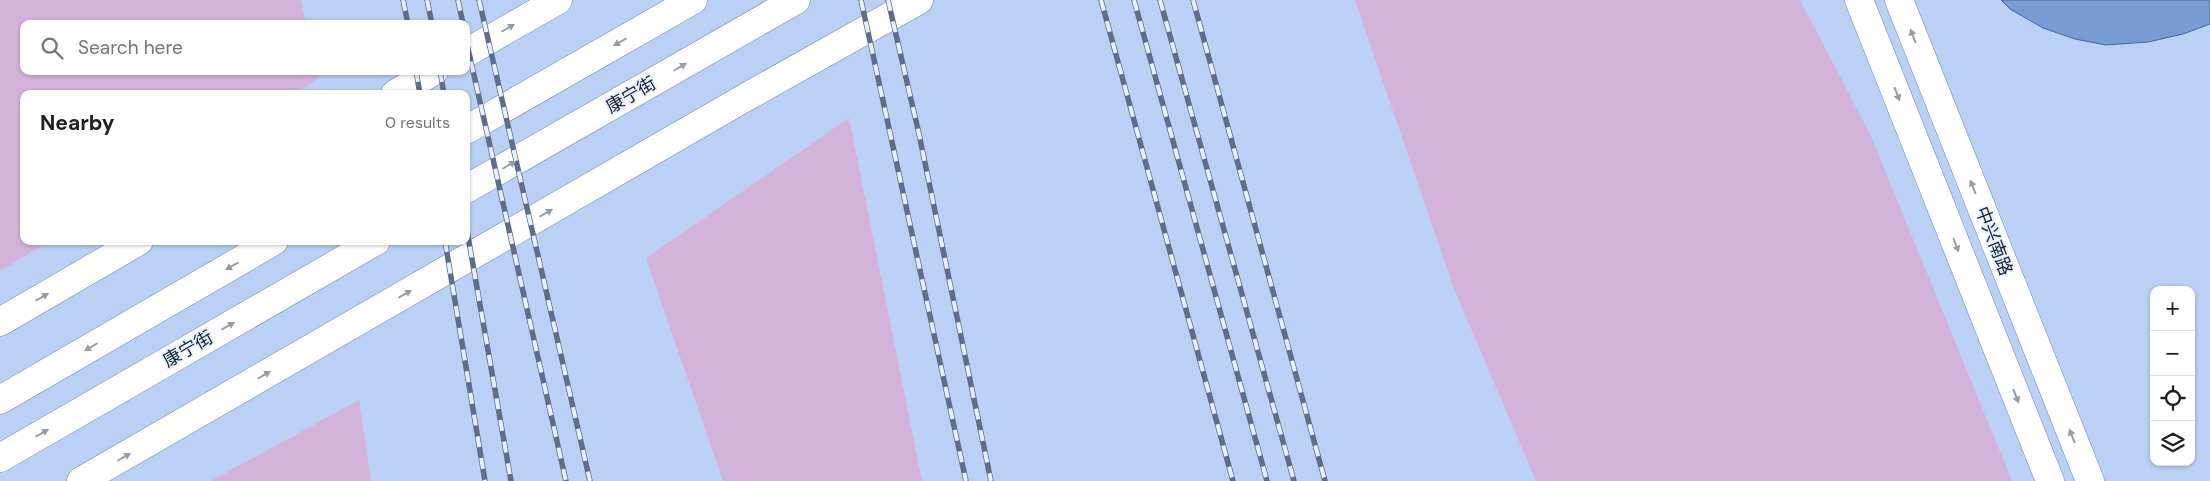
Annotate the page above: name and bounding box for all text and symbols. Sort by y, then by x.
search box [20,20,470,75]
one-way arrow [502,24,515,33]
one-way arrow [1909,29,1917,43]
icon: search [38,34,66,62]
text: Search here [78,35,183,60]
one-way arrow [614,37,627,46]
one-way arrow [673,62,686,71]
street label: 康宁街 [602,71,660,119]
one-way arrow [1893,87,1901,101]
text: Nearby [40,109,114,137]
text: 0 results [385,112,450,133]
one-way arrow [501,161,516,169]
one-way arrow [1969,179,1977,194]
street label: 中兴南路 [1970,203,2018,279]
one-way arrow [539,208,552,217]
one-way arrow [1953,238,1960,253]
one-way arrow [225,261,238,270]
map controls [2150,286,2195,466]
button: + [2150,286,2195,331]
one-way arrow [398,290,412,298]
one-way arrow [36,293,49,302]
one-way arrow [222,321,235,330]
street label: 康宁街 [159,325,217,373]
button: − [2150,331,2195,376]
one-way arrow [84,342,98,351]
one-way arrow [258,371,271,380]
button: locate [2150,376,2195,421]
one-way arrow [2013,389,2020,404]
button: layers [2150,421,2195,466]
one-way arrow [2068,428,2076,443]
one-way arrow [36,429,49,438]
one-way arrow [117,452,130,461]

